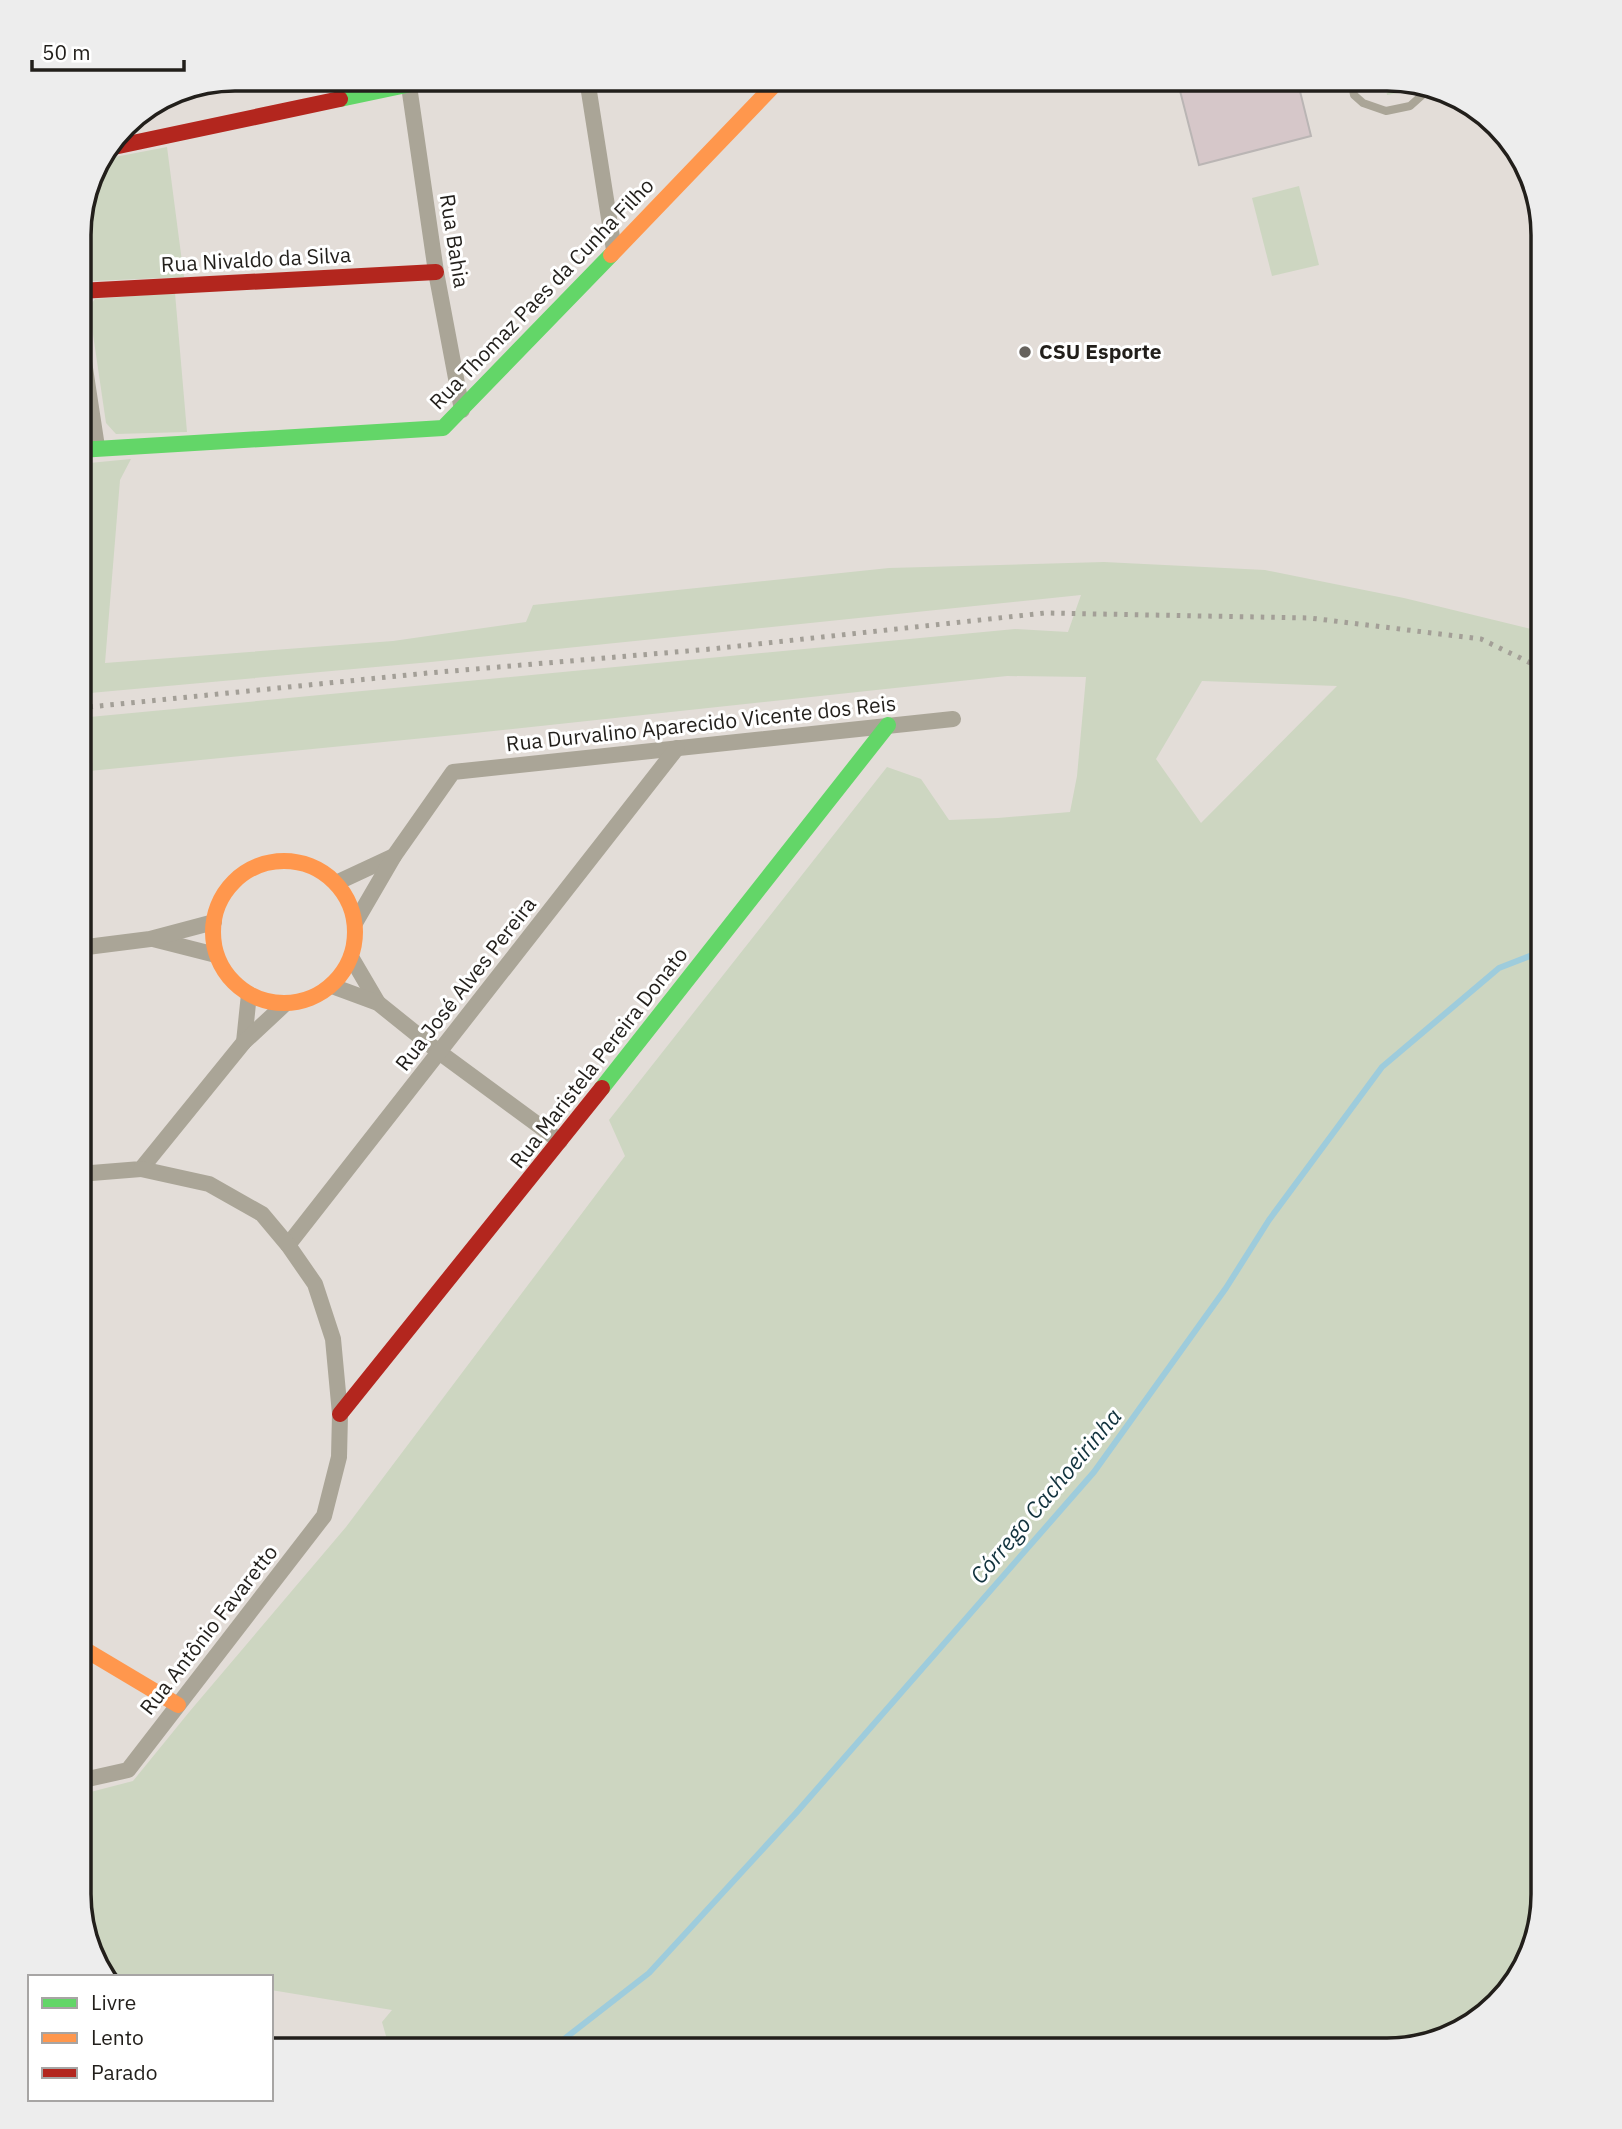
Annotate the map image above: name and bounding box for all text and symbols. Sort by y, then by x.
scale bar [32,28,184,72]
text: 50 m [42,38,91,66]
street label: Rua Thomaz Paes da Cunha Filho [423,171,660,415]
street label: Rua Bahia [434,192,476,290]
street label: Rua Nivaldo da Silva [160,240,352,278]
place label: CSU Esporte [1039,337,1162,365]
marker: CSU Esporte [1017,344,1033,360]
street label: Rua Durvalino Aparecido Vicente dos Reis [504,689,897,757]
street label: Rua José Alves Pereira [388,891,542,1076]
street label: Rua Maristela Pereira Donato [503,941,693,1174]
water label: Córrego Cachoeirinha [963,1401,1127,1589]
street label: Rua Antônio Favaretto [133,1539,283,1720]
legend [28,1975,273,2101]
text: Livre [91,1988,136,2016]
text: Lento [91,2023,144,2051]
text: Parado [91,2058,158,2086]

